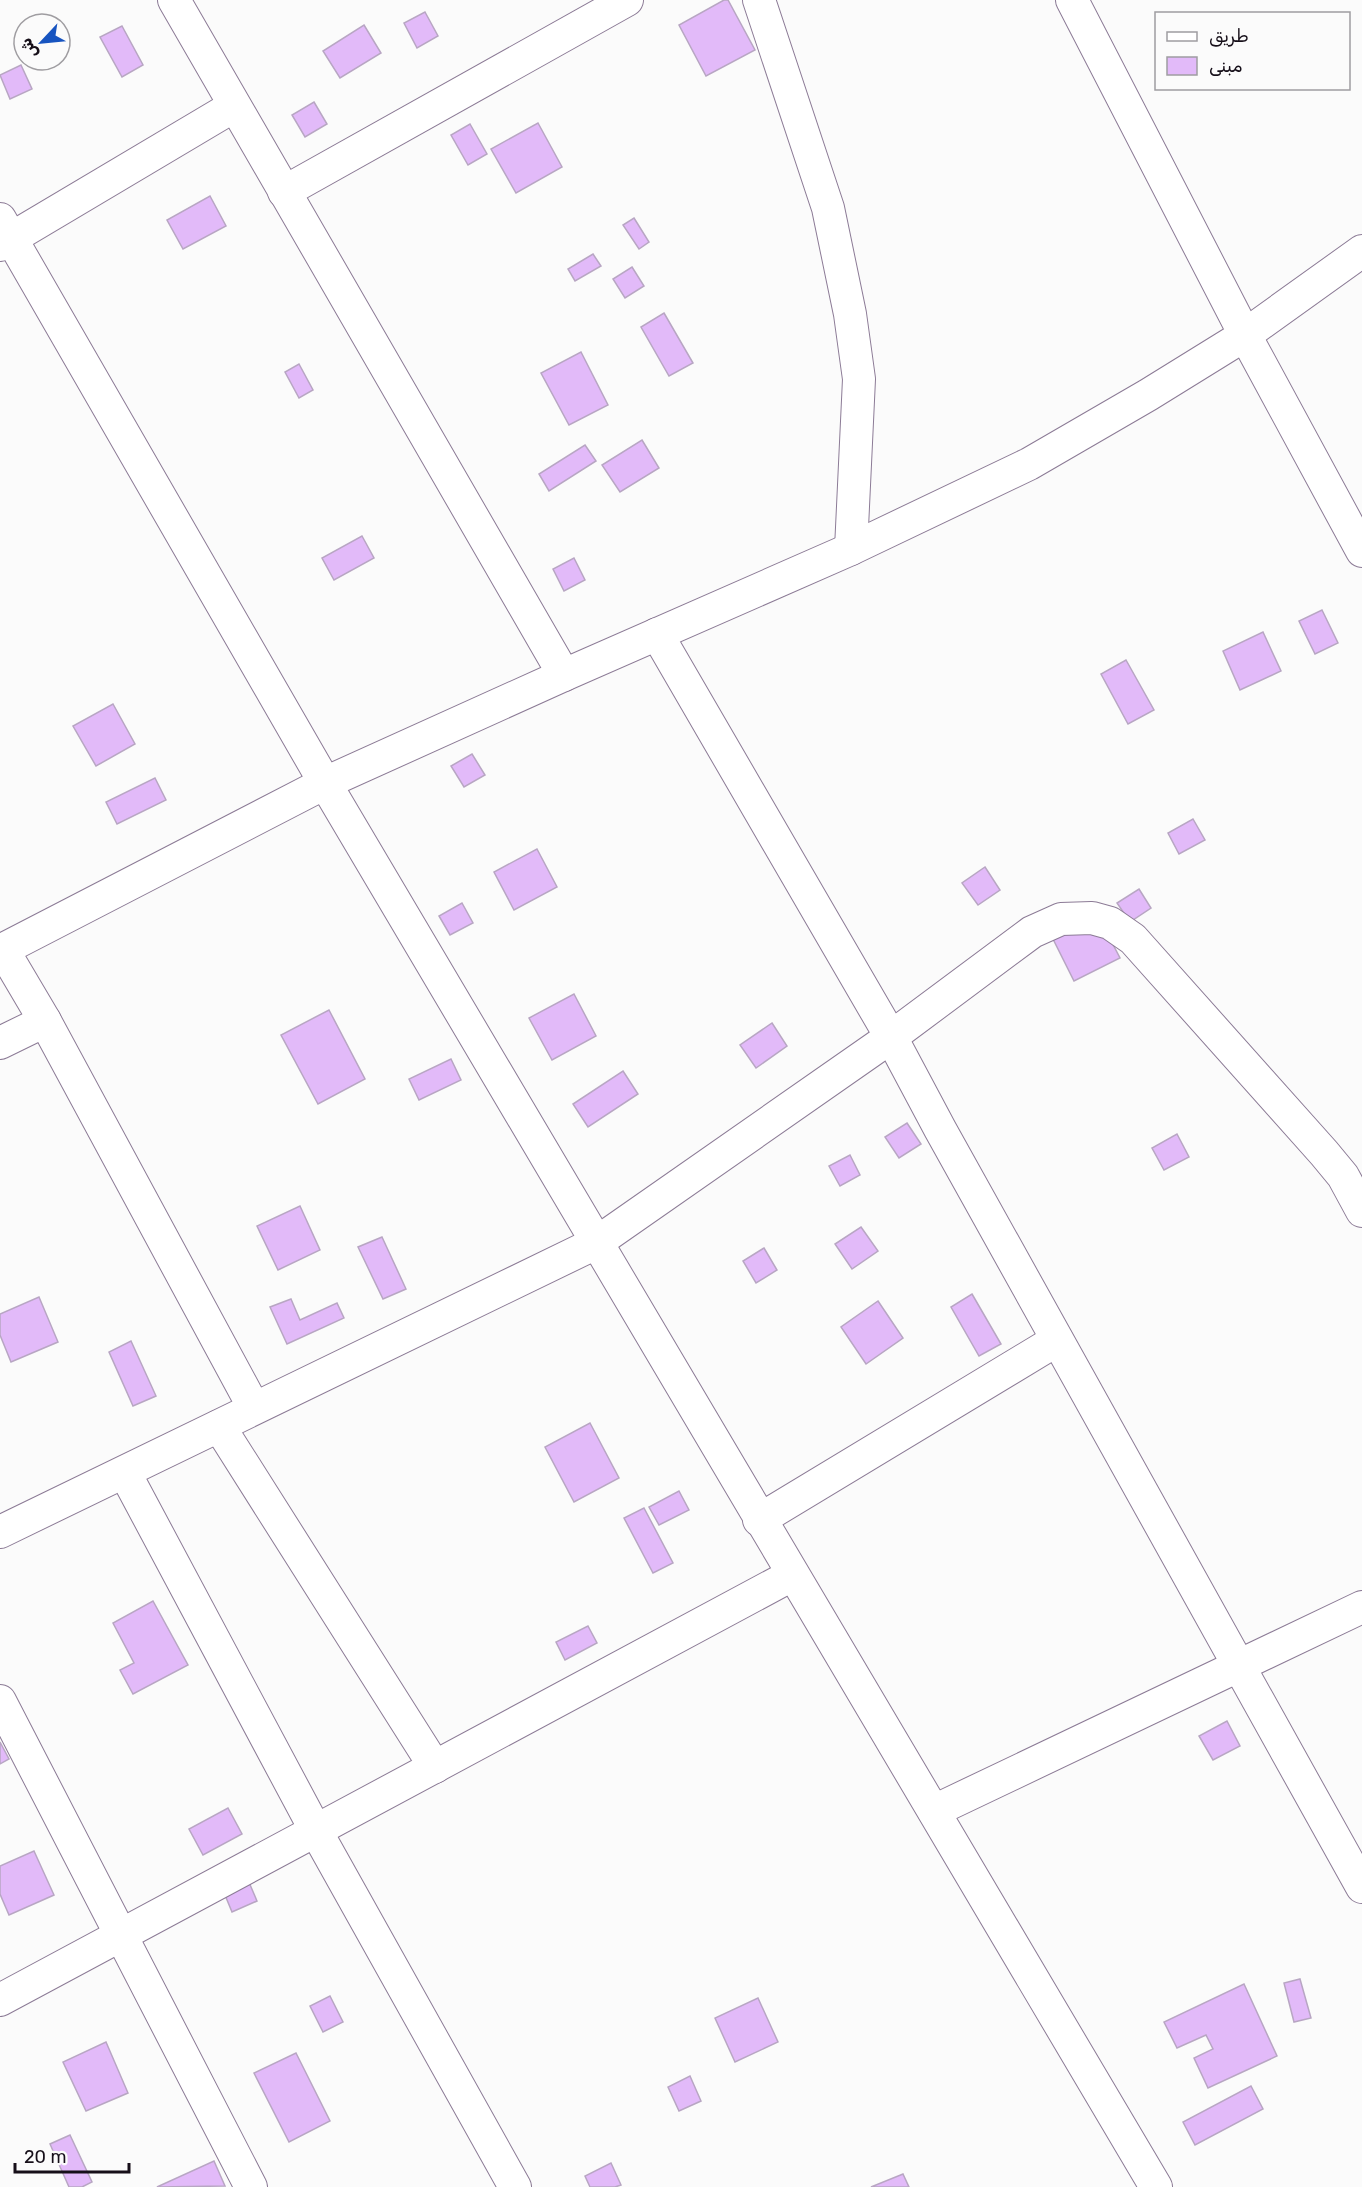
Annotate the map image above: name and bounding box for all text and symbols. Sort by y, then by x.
north arrow [12,12,72,72]
legend [1155,12,1350,90]
text: طريق [1209,25,1249,47]
text: ش [16,35,42,62]
text: مبنى [1209,55,1243,77]
scale bar [15,2136,129,2174]
text: 20 m [24,2146,66,2168]

